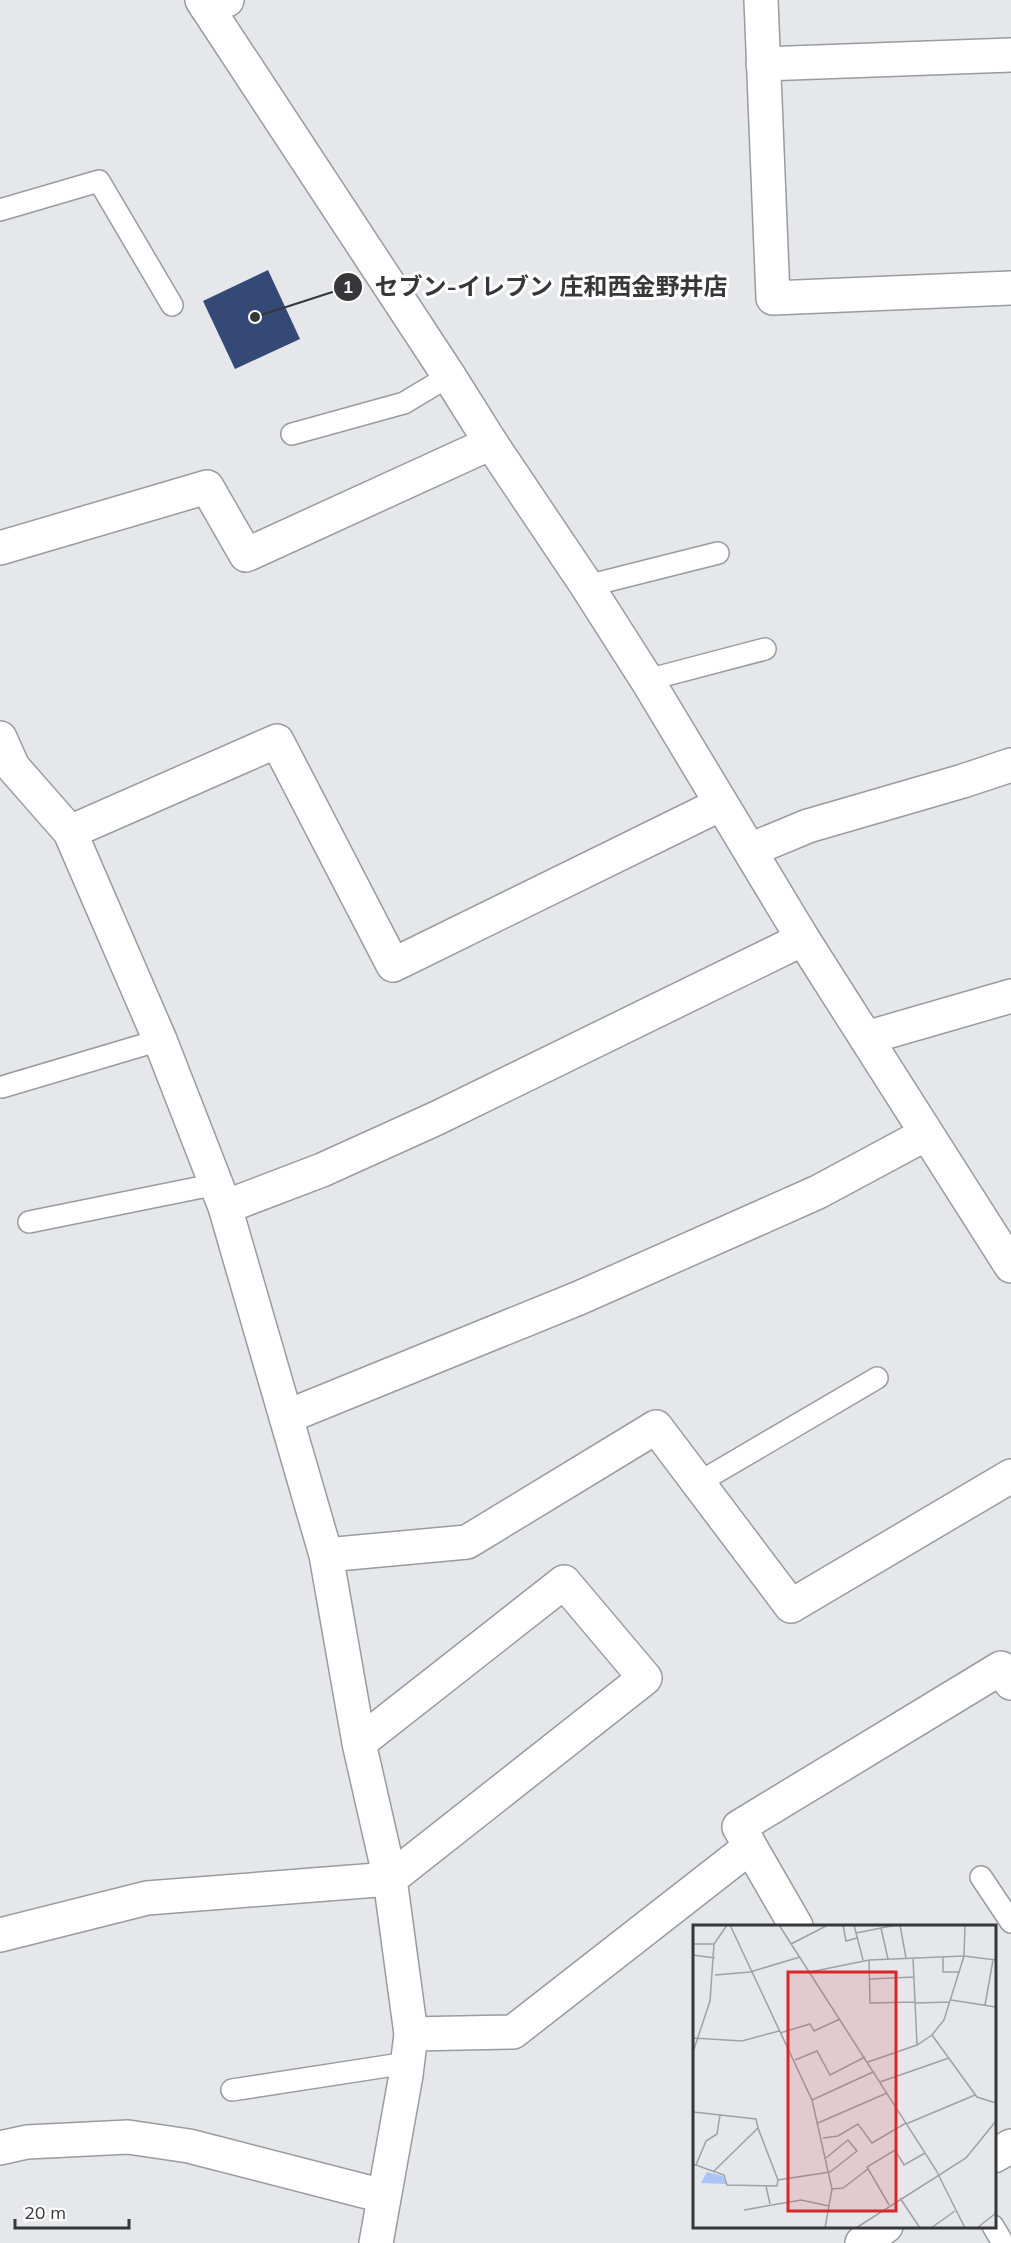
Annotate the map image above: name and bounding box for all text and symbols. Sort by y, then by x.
callout: セブン-イレブン 庄和西金野井店 [333,266,740,308]
text: セブン-イレブン 庄和西金野井店 [374,271,728,301]
text: 1 [343,275,353,298]
inset map [693,1925,996,2228]
scale bar [15,2192,129,2230]
text: 20 m [24,2201,66,2224]

